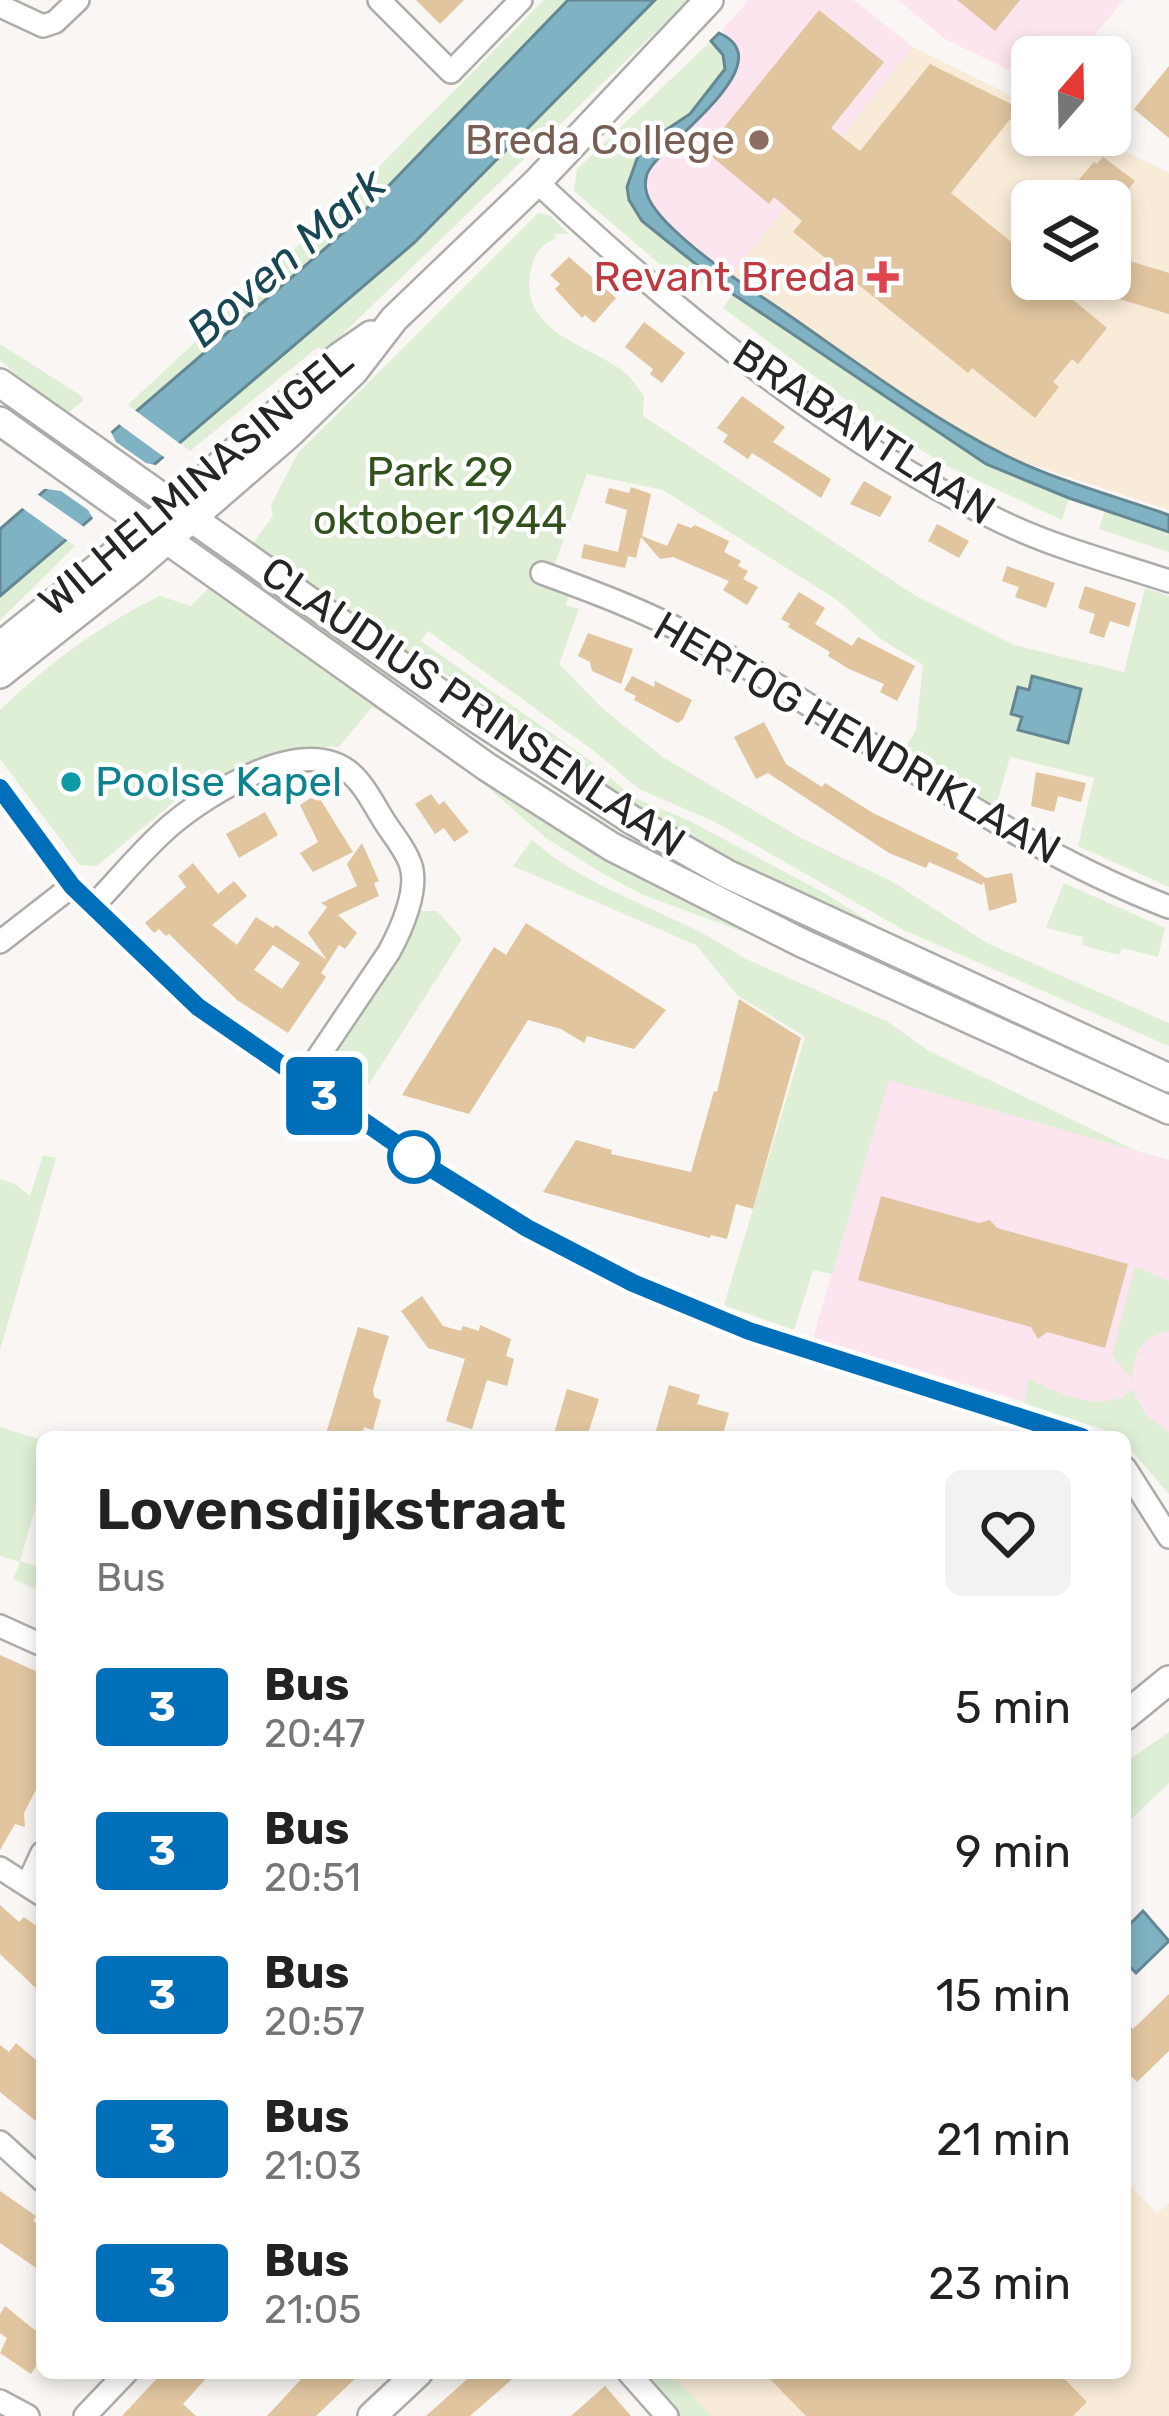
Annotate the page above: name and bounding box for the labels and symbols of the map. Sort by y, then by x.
north arrow [1011,36,1131,156]
place label: Breda College [465,115,735,165]
marker: Breda College [746,127,772,153]
water label: Boven Mark [176,156,397,357]
place label: Revant Breda [593,252,856,302]
marker: Revant Breda [867,261,899,293]
street label: BRABANTLAAN [724,329,1004,535]
street label: WILHELMINASINGEL [29,335,363,627]
park label: Park 29 oktober 1944 [313,447,567,545]
street label: CLAUDIUS PRINSENLAAN [252,546,694,868]
street label: HERTOG HENDRIKLAAN [645,601,1069,875]
place label: Poolse Kapel [95,757,342,807]
marker: Poolse Kapel [58,769,84,795]
line badge: 3 [285,1057,363,1135]
unlabelled marker [389,1132,439,1182]

